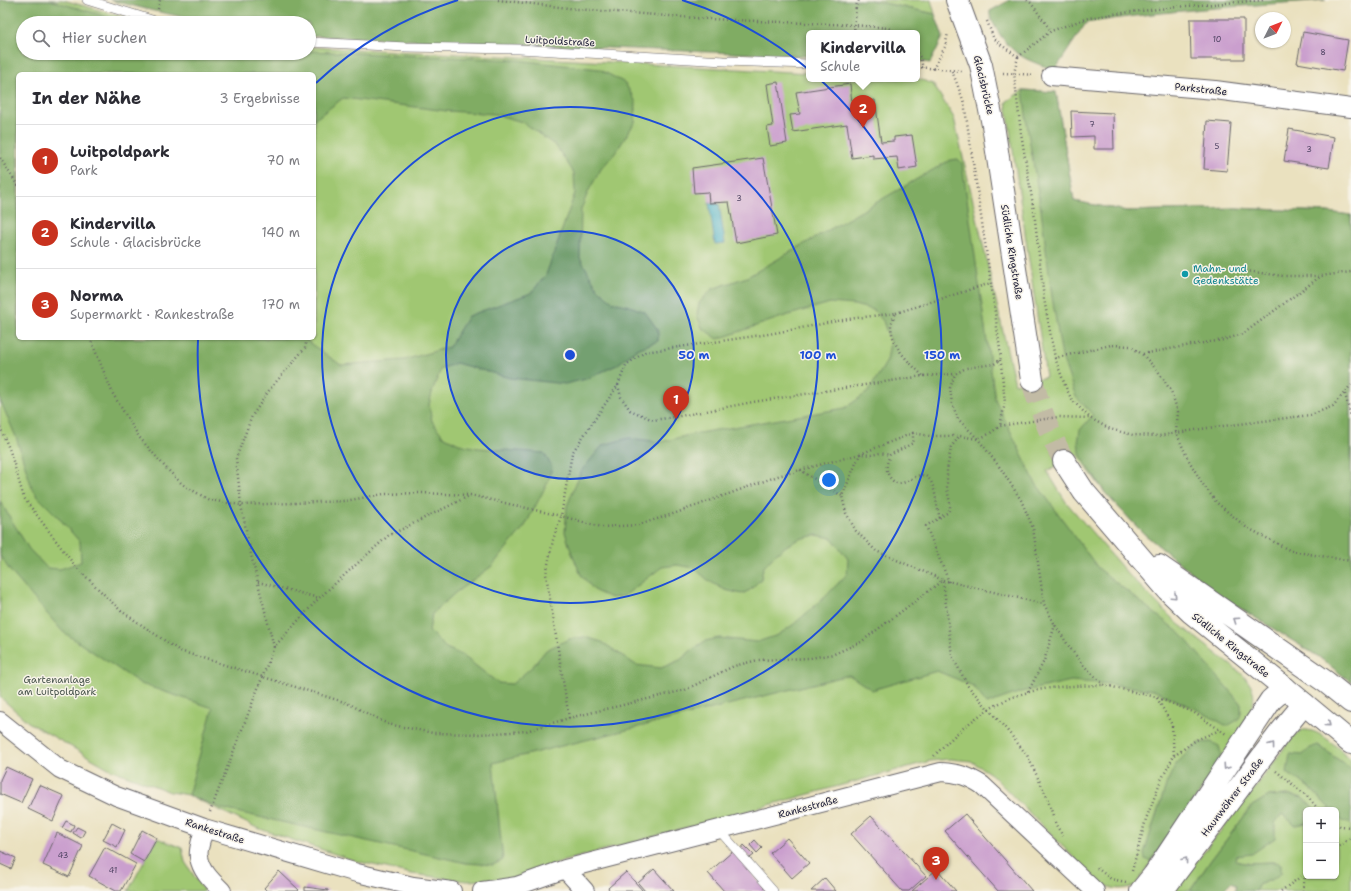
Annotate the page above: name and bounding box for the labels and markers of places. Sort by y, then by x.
pin: 2 [850,95,876,128]
place label: Mahn- und Gedenkstätte [1193,262,1259,287]
marker: Mahn- und Gedenkstätte [1180,269,1190,279]
centre of rings [563,348,577,362]
pin: 1 [663,386,689,419]
pin: 3 [923,847,949,880]

